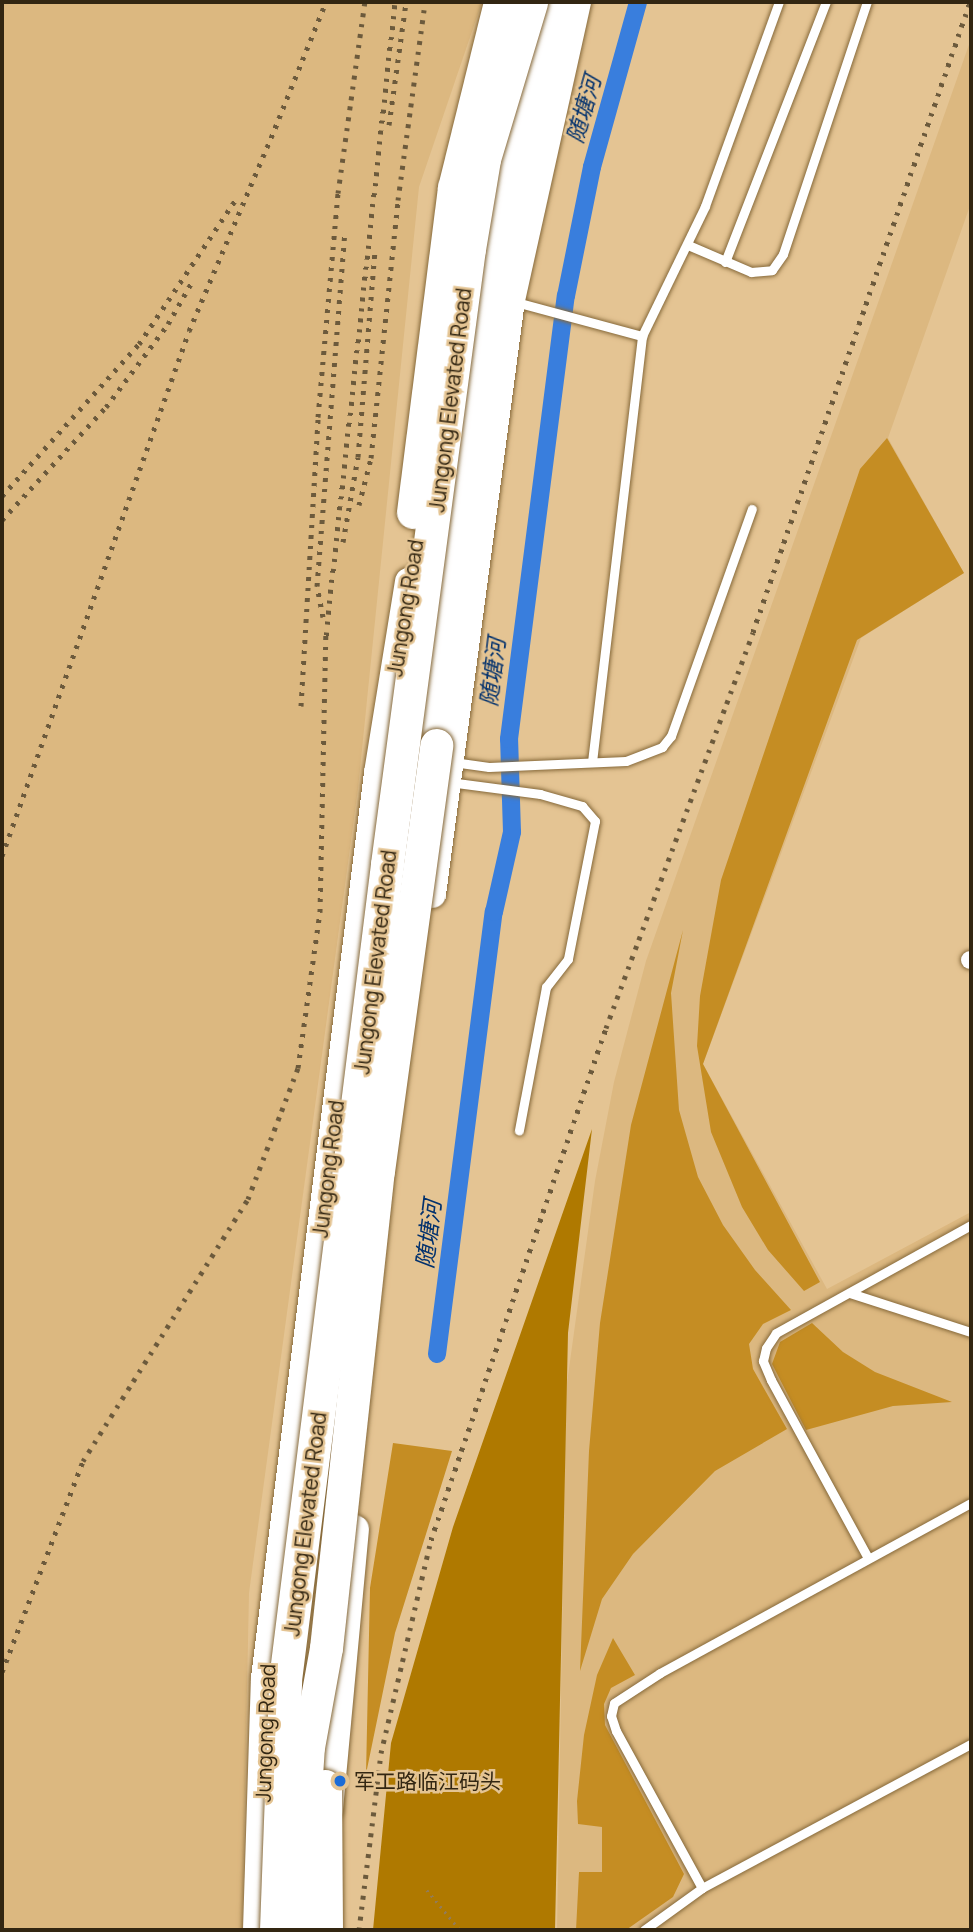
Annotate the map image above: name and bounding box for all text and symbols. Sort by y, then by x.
water label: 随塘河 [560,72,606,146]
street label: Jungong Elevated Road [424,286,476,514]
street label: Jungong Road [382,538,428,678]
water label: 随塘河 [474,636,510,708]
street label: Jungong Elevated Road [349,848,401,1076]
street label: Jungong Road [307,1099,349,1239]
water label: 随塘河 [410,1198,446,1270]
street label: Jungong Elevated Road [279,1410,331,1638]
street label: Jungong Road [250,1663,280,1803]
place label: 军工路临江码头 [354,1768,501,1794]
marker: 军工路临江码头 [332,1773,348,1789]

